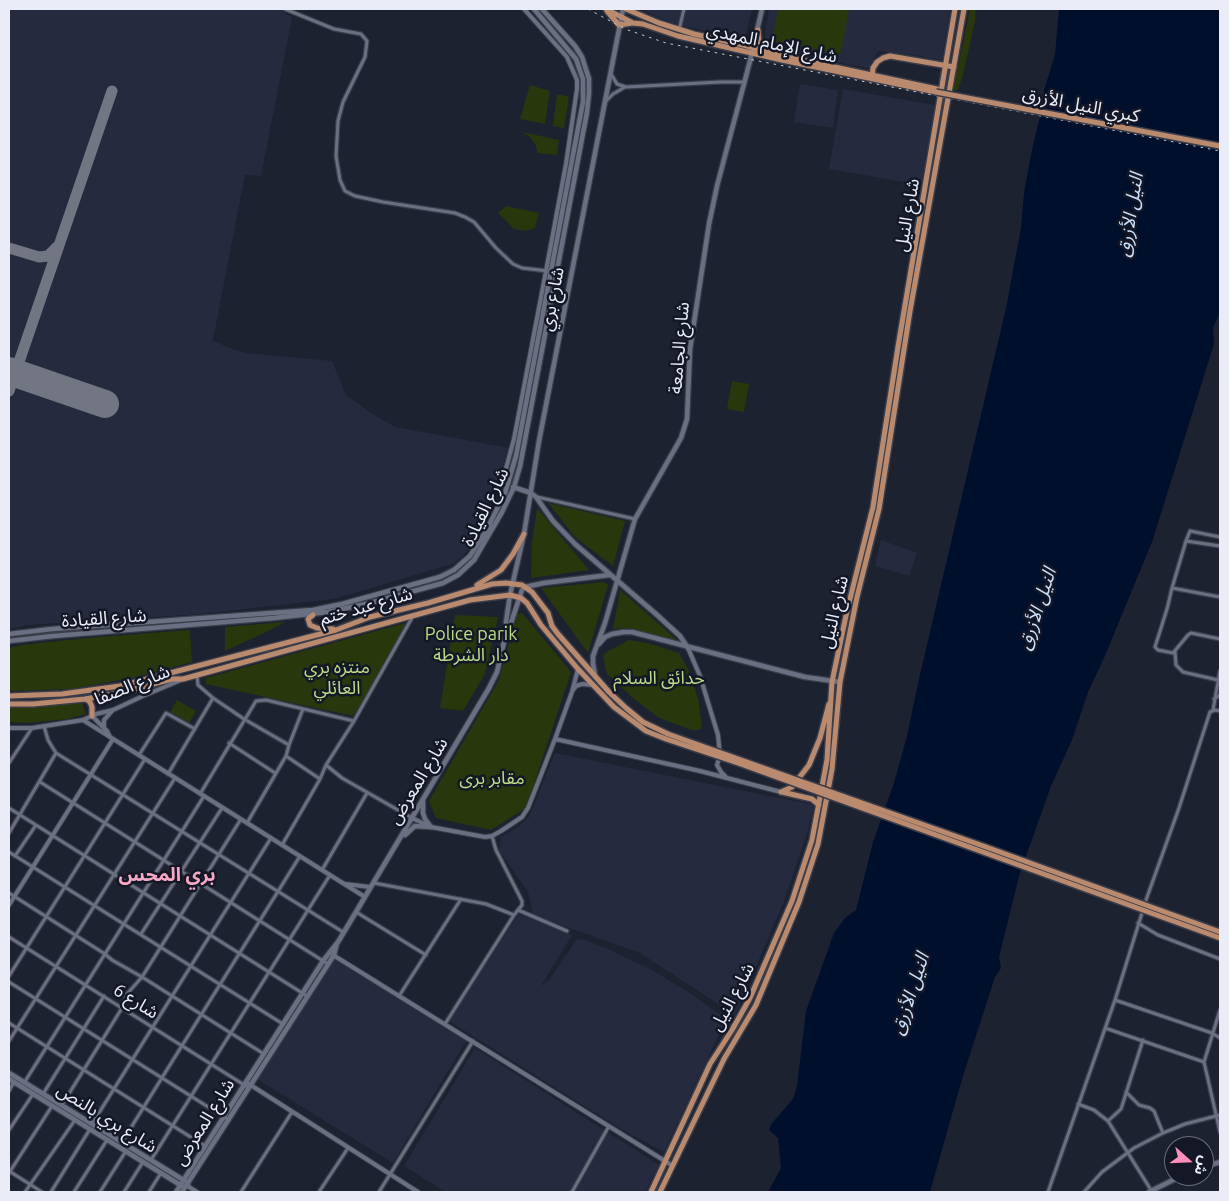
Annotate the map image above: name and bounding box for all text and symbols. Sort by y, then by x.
street label: شارع الإمام المهدي [705,19,839,67]
street label: كبري النيل الأزرق [1021,83,1141,127]
water label: النيل الأزرق [1112,171,1148,259]
street label: شارع النيل [890,177,924,253]
street label: شارع بري [535,265,569,333]
street label: شارع الجامعة [664,301,694,395]
street label: شارع القيادة [457,464,513,550]
water label: النيل الأزرق [1013,565,1061,653]
street label: شارع النيل [815,573,853,651]
street label: شارع عبد ختم [317,582,415,630]
street label: شارع القيادة [61,604,147,632]
park label: Police parik دار الشرطة [425,623,517,666]
park label: منتزه بري العائلي [304,656,370,699]
street label: شارع الصفا [91,660,173,710]
park label: حدائق السلام [613,667,705,689]
street label: شارع المعرض [383,733,453,829]
park label: مقابر برى [459,767,525,789]
district label: بري المحس [118,864,216,886]
water label: النيل الأزرق [886,950,934,1038]
street label: شارع النيل [705,959,759,1035]
street label: شارع 6 [109,979,163,1023]
street label: شارع المعرض [169,1075,239,1169]
street label: شارع بري بالنص [53,1079,161,1157]
north arrow [1164,1136,1214,1186]
text: ش [1191,1154,1213,1178]

